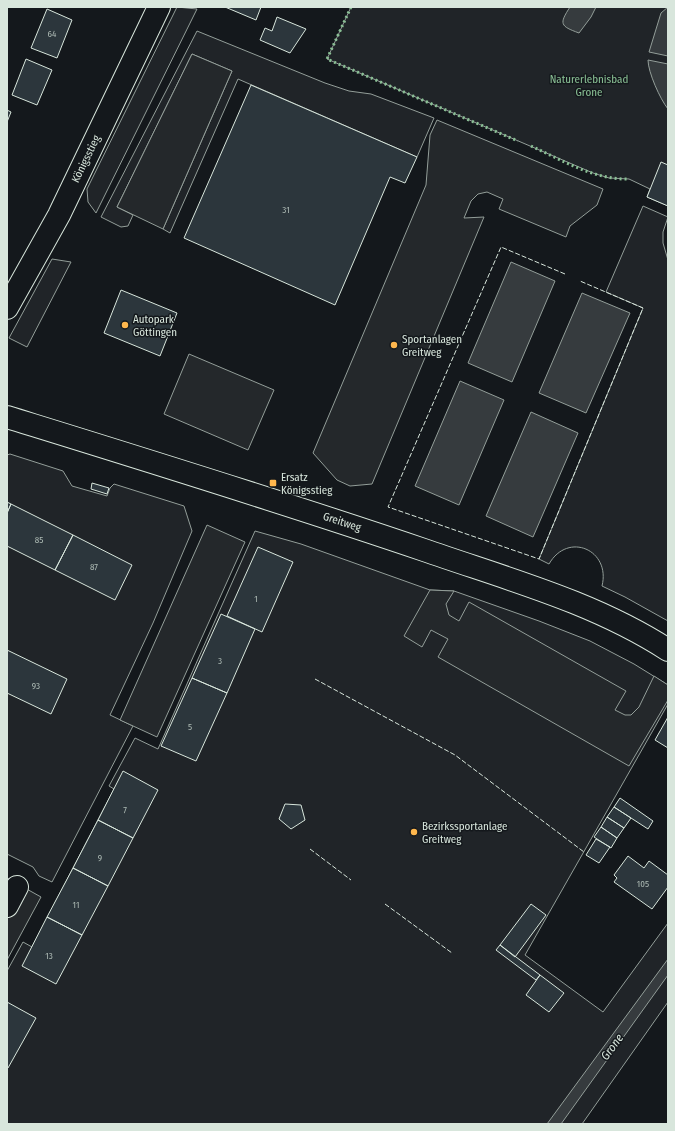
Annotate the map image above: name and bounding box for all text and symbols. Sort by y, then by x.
house number: 64 [48,29,57,39]
park label: Naturerlebnisbad Grone [550,73,628,99]
street label: Königsstieg [69,132,103,185]
house number: 31 [282,205,290,215]
place label: Autopark Göttingen [133,313,177,339]
marker: Autopark Göttingen [120,320,130,330]
place label: Sportanlagen Greitweg [402,333,462,359]
marker: Sportanlagen Greitweg [389,340,399,350]
place label: Ersatz Königsstieg [281,471,333,497]
marker: Ersatz Königsstieg [268,478,278,488]
street label: Greitweg [321,510,364,535]
house number: 85 [35,535,43,545]
house number: 87 [90,562,98,572]
house number: 1 [254,594,258,604]
house number: 3 [218,656,222,666]
house number: 93 [32,681,40,691]
house number: 5 [188,722,192,732]
house number: 7 [123,805,127,815]
place label: Bezirkssportanlage Greitweg [422,820,507,846]
marker: Bezirkssportanlage Greitweg [409,827,419,837]
house number: 9 [98,853,102,863]
house number: 105 [637,879,649,889]
house number: 11 [73,900,79,910]
house number: 13 [45,951,53,961]
water label: Grone [598,1031,626,1063]

